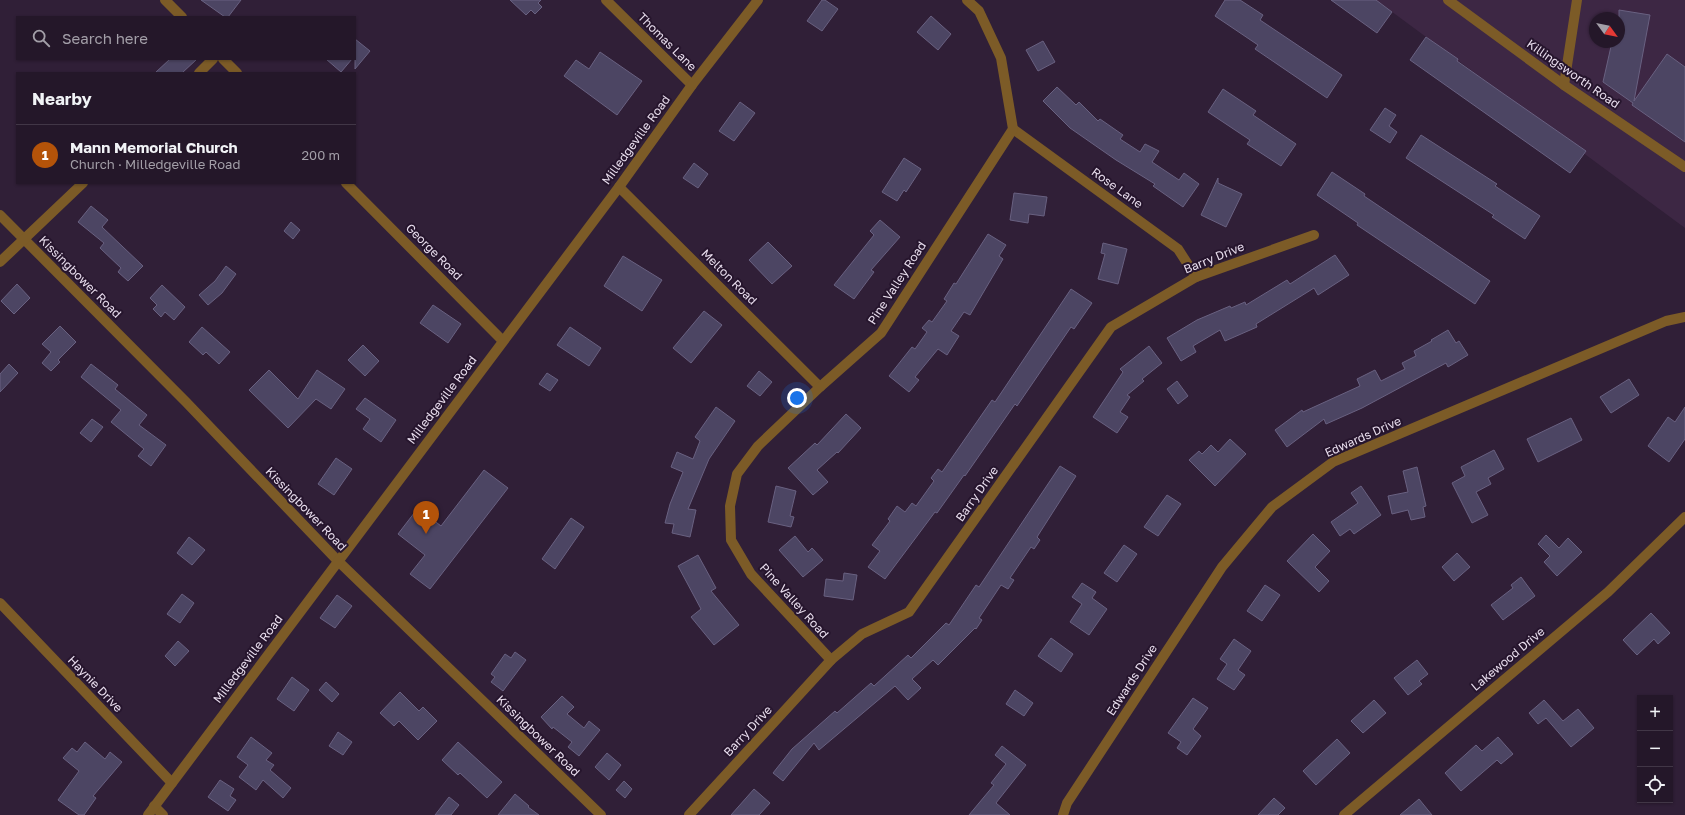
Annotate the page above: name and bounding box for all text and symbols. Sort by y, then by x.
street label: Thomas Lane [635,9,700,74]
north arrow [1589,12,1625,48]
search box [16,16,356,60]
icon: search [30,27,52,49]
text: Search here [62,29,148,47]
street label: Killingsworth Road [1524,36,1623,111]
text: Nearby [32,88,92,109]
street label: Milledgeville Road [598,92,673,187]
text: Mann Memorial Church [70,138,238,156]
text: 1 [42,147,48,163]
text: 200 m [302,147,340,163]
text: Church · Milledgeville Road [70,156,240,172]
street label: Rose Lane [1089,164,1146,211]
street label: George Road [403,220,466,283]
street label: Kissingbower Road [36,232,125,321]
street label: Pine Valley Road [864,238,929,327]
street label: Barry Drive [1181,239,1246,276]
street label: Melton Road [698,246,760,308]
street label: Milledgeville Road [404,353,480,447]
your location [787,388,807,408]
street label: Edwards Drive [1322,413,1403,460]
street label: Barry Drive [952,463,1001,524]
street label: Kissingbower Road [263,464,350,554]
pin: 1 [413,501,439,534]
street label: Pine Valley Road [757,560,832,641]
street label: Milledgeville Road [210,612,286,706]
street label: Lakewood Drive [1468,624,1547,694]
street label: Edwards Drive [1103,641,1160,718]
street label: Haynie Drive [65,652,126,715]
street label: Kissingbower Road [493,692,583,779]
map controls [1637,695,1673,803]
button: + [1637,695,1673,731]
street label: Barry Drive [720,702,775,759]
button: − [1637,731,1673,767]
button: locate [1637,767,1673,803]

